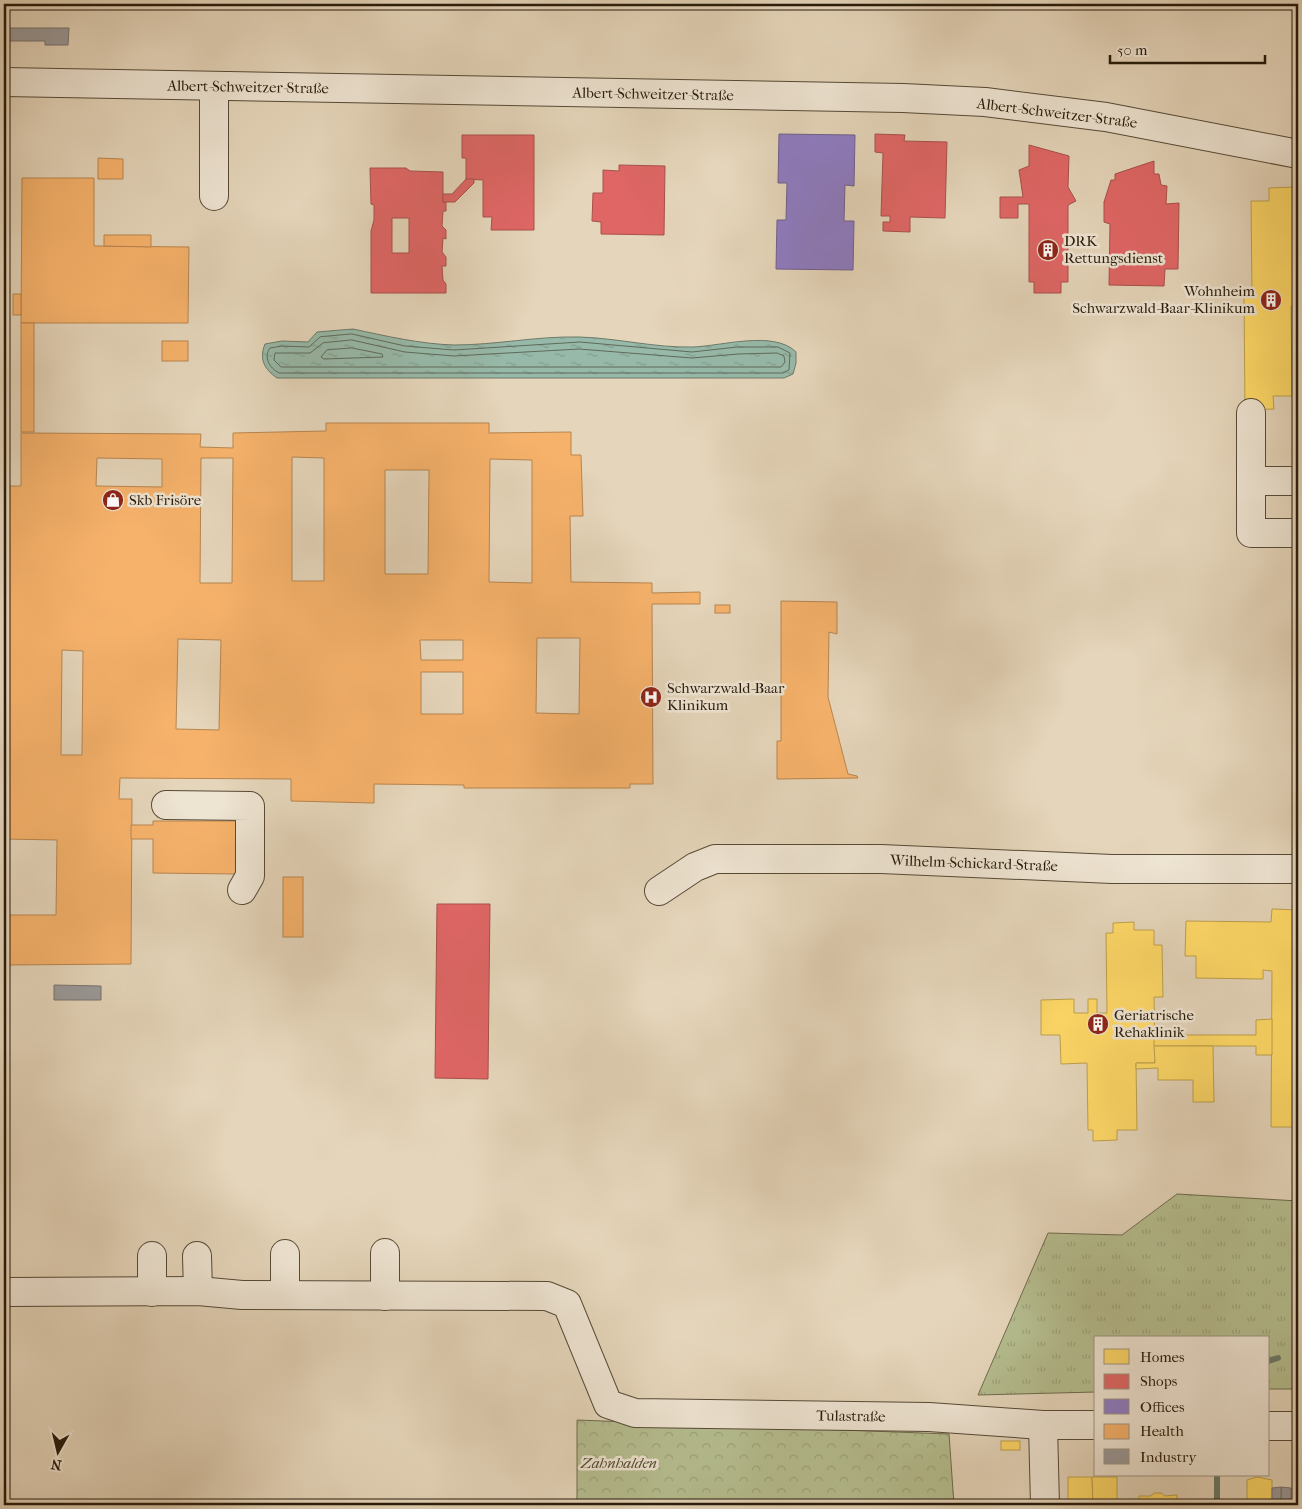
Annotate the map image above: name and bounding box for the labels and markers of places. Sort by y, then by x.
place label: DRK Rettungsdienst [1064,232,1164,267]
building icon: DRK Rettungsdienst [1036,238,1060,262]
place label: Wohnheim Schwarzwald-Baar-Klinikum [1072,282,1256,317]
building icon: Wohnheim Schwarzwald-Baar-Klinikum [1259,288,1283,312]
shop icon: Skb Frisöre [101,488,125,512]
place label: Skb Frisöre [129,491,202,509]
place label: Schwarzwald-Baar Klinikum [667,679,785,714]
hospital icon: Schwarzwald-Baar Klinikum [639,685,663,709]
place label: Geriatrische Rehaklinik [1114,1006,1194,1041]
building icon: Geriatrische Rehaklinik [1086,1012,1110,1036]

